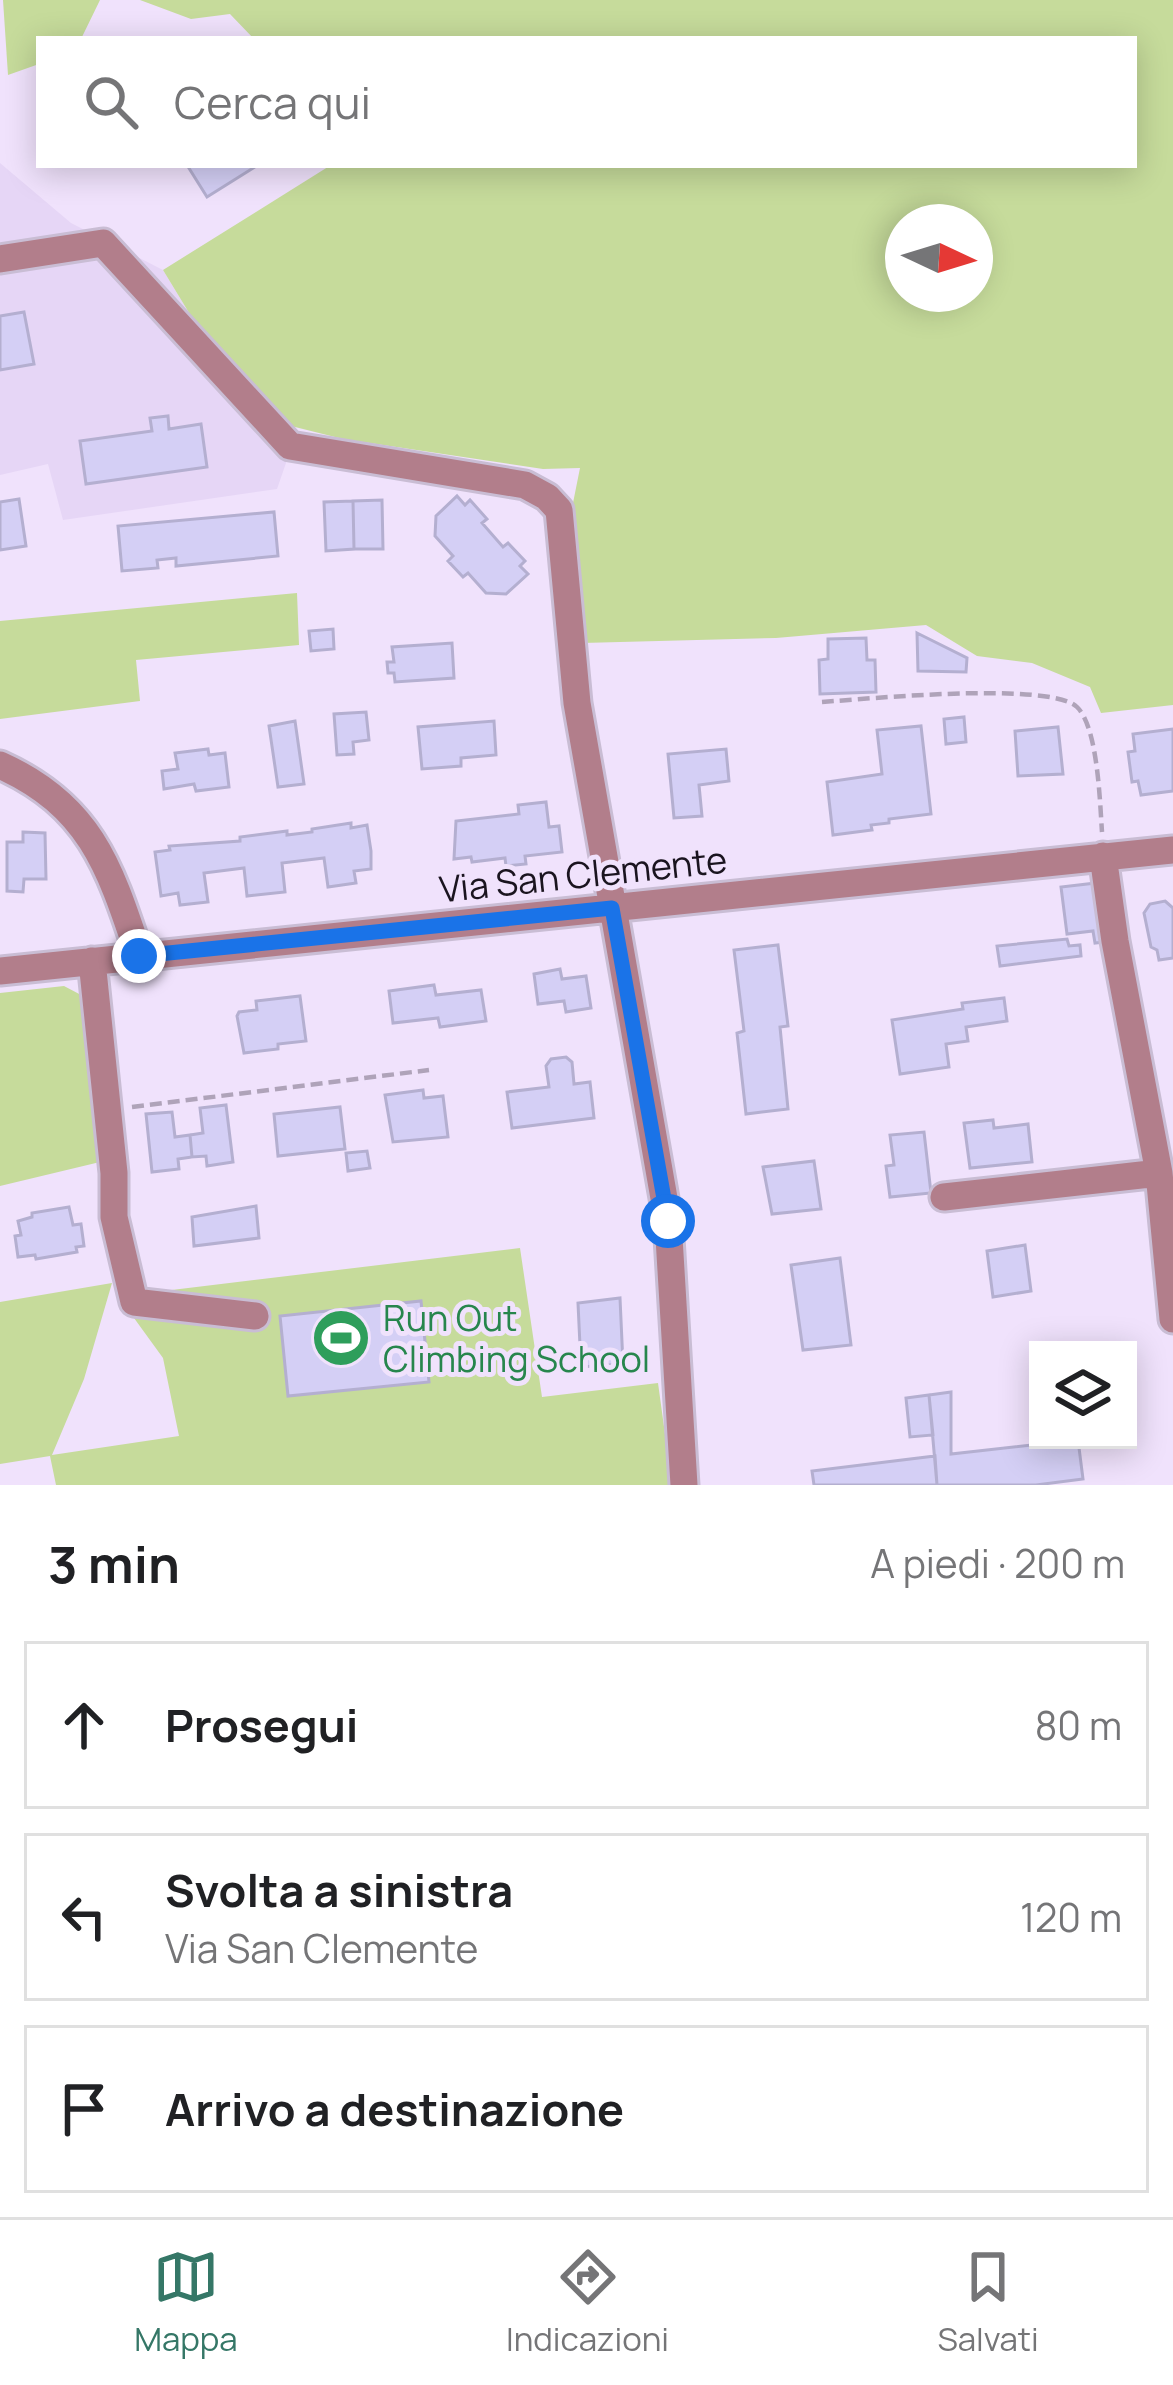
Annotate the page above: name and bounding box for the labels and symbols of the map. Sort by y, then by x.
north arrow [885,204,993,312]
street label: Via San Clemente [437,835,729,913]
route end [112,929,166,983]
route start [641,1194,695,1248]
place label: Run Out Climbing School [383,1293,650,1383]
sports icon: Run Out Climbing School [310,1307,372,1369]

